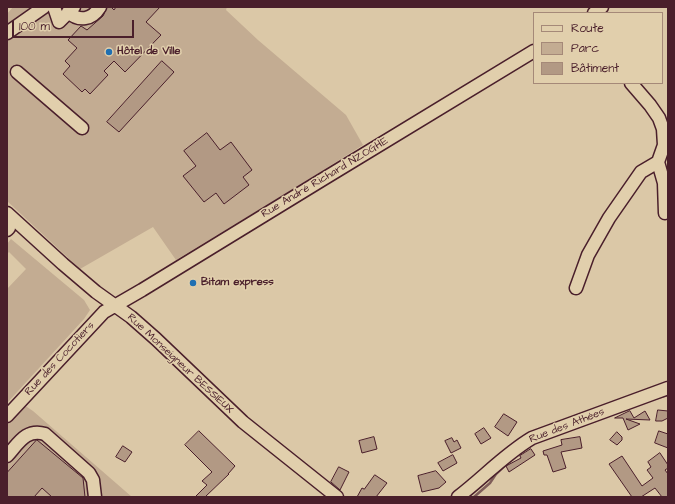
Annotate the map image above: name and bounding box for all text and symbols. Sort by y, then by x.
scale bar [14,12,136,38]
legend [533,12,663,84]
text: 100 m [19,18,50,35]
text: Route [571,20,604,37]
text: Parc [571,40,599,57]
place label: Hôtel de Ville [117,45,180,59]
marker: Hôtel de Ville [104,47,114,57]
text: Bâtiment [571,60,619,77]
street label: Rue André Richard NZOGHE [259,135,391,221]
place label: Bitam express [201,276,274,290]
marker: Bitam express [188,278,198,288]
street label: Rue Monseigneur BESSIEUX [124,311,236,417]
street label: Rue des Cocotiers [22,319,98,399]
street label: Rue des Athées [527,406,607,446]

